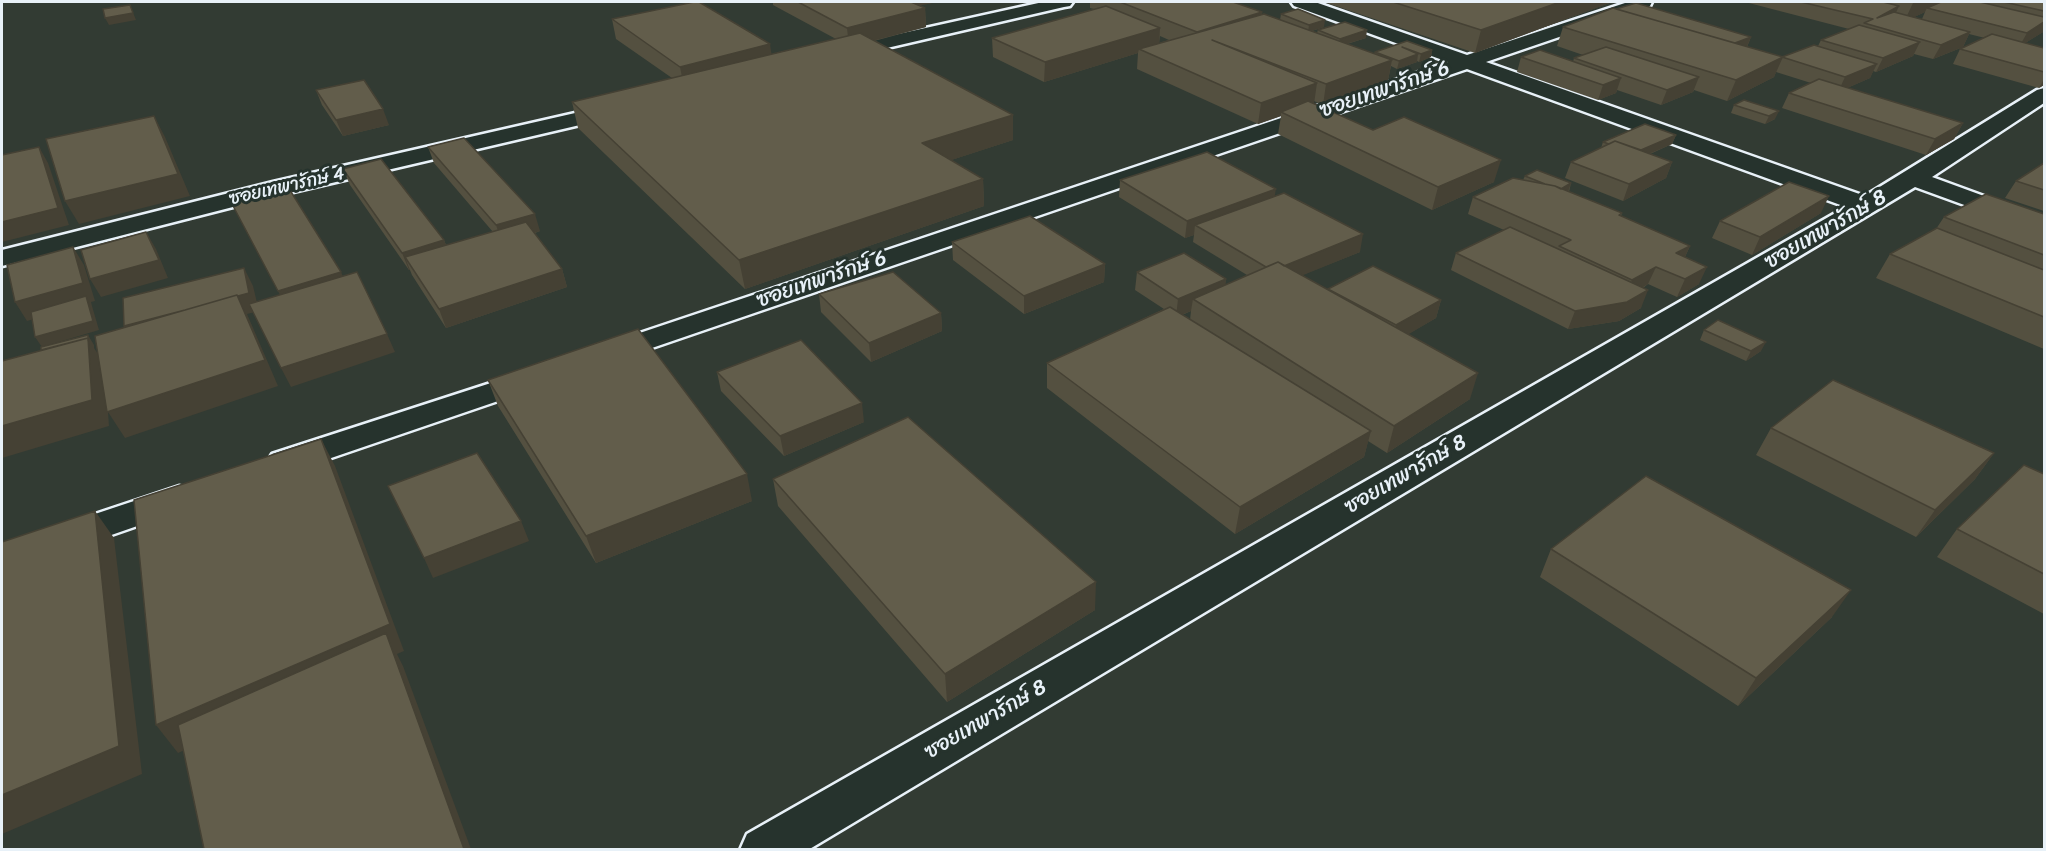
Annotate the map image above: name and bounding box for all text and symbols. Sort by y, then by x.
street label: ซอยเทพารักษ์ 6 [1317,56,1453,124]
street label: ซอยเทพารักษ์ 4 [227,163,347,211]
street label: ซอยเทพารักษ์ 8 [1761,185,1891,275]
street label: ซอยเทพารักษ์ 6 [754,246,890,314]
street label: ซอยเทพารักษ์ 8 [1341,430,1471,520]
street label: ซอยเทพารักษ์ 8 [921,675,1051,765]

